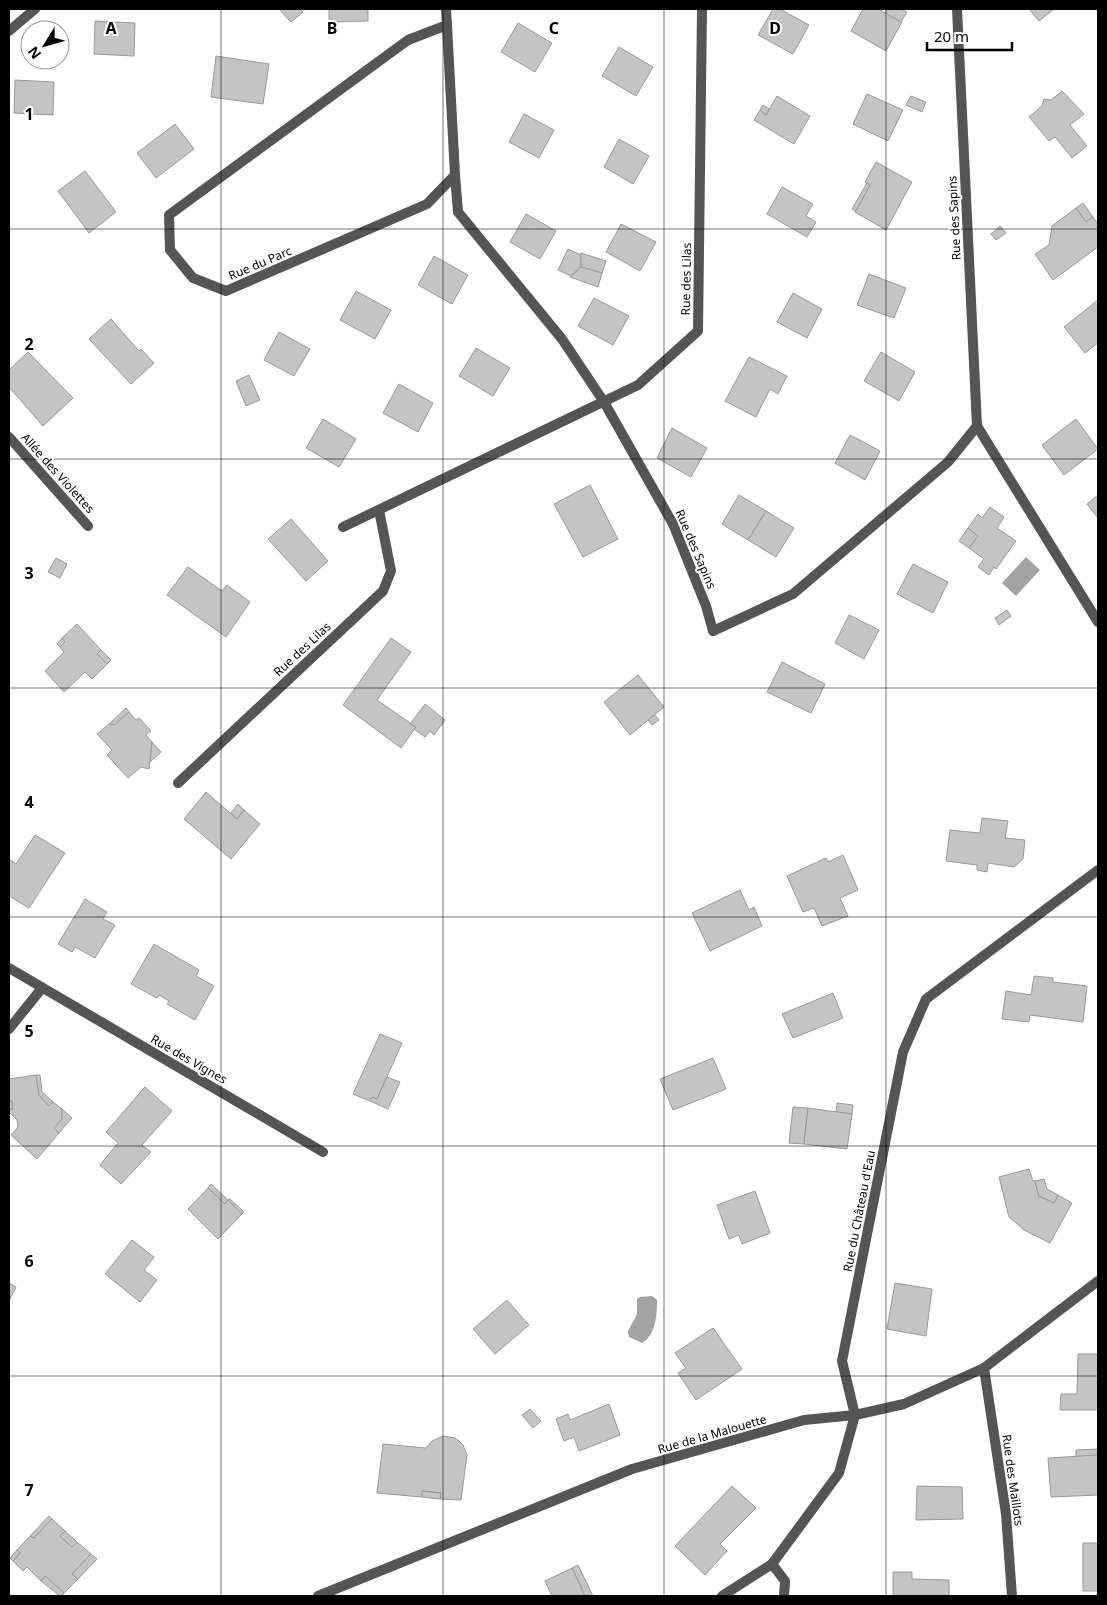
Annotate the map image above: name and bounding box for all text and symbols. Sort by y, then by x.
text: A [105,17,117,39]
text: B [327,17,337,39]
text: C [549,17,559,39]
text: D [769,17,781,39]
north arrow [20,20,70,70]
scale bar [927,20,1012,52]
text: 20 m [934,26,969,46]
text: N [23,43,45,63]
text: 1 [24,103,34,125]
street label: Rue des Sapins [943,175,965,261]
street label: Rue du Parc [226,242,294,284]
street label: Rue des Lilas [677,242,695,316]
text: 2 [24,333,34,355]
street label: Allée des Violettes [18,429,99,517]
street label: Rue des Sapins [672,507,720,592]
text: 3 [24,562,34,584]
street label: Rue des Lilas [270,618,335,680]
text: 4 [24,791,34,813]
text: 5 [24,1020,34,1042]
street label: Rue des Vignes [148,1030,230,1088]
street label: Rue du Château d'Eau [839,1149,879,1273]
text: 6 [24,1250,34,1272]
street label: Rue de la Malouette [656,1410,769,1458]
street label: Rue des Maillots [998,1433,1028,1527]
text: 7 [24,1479,34,1501]

